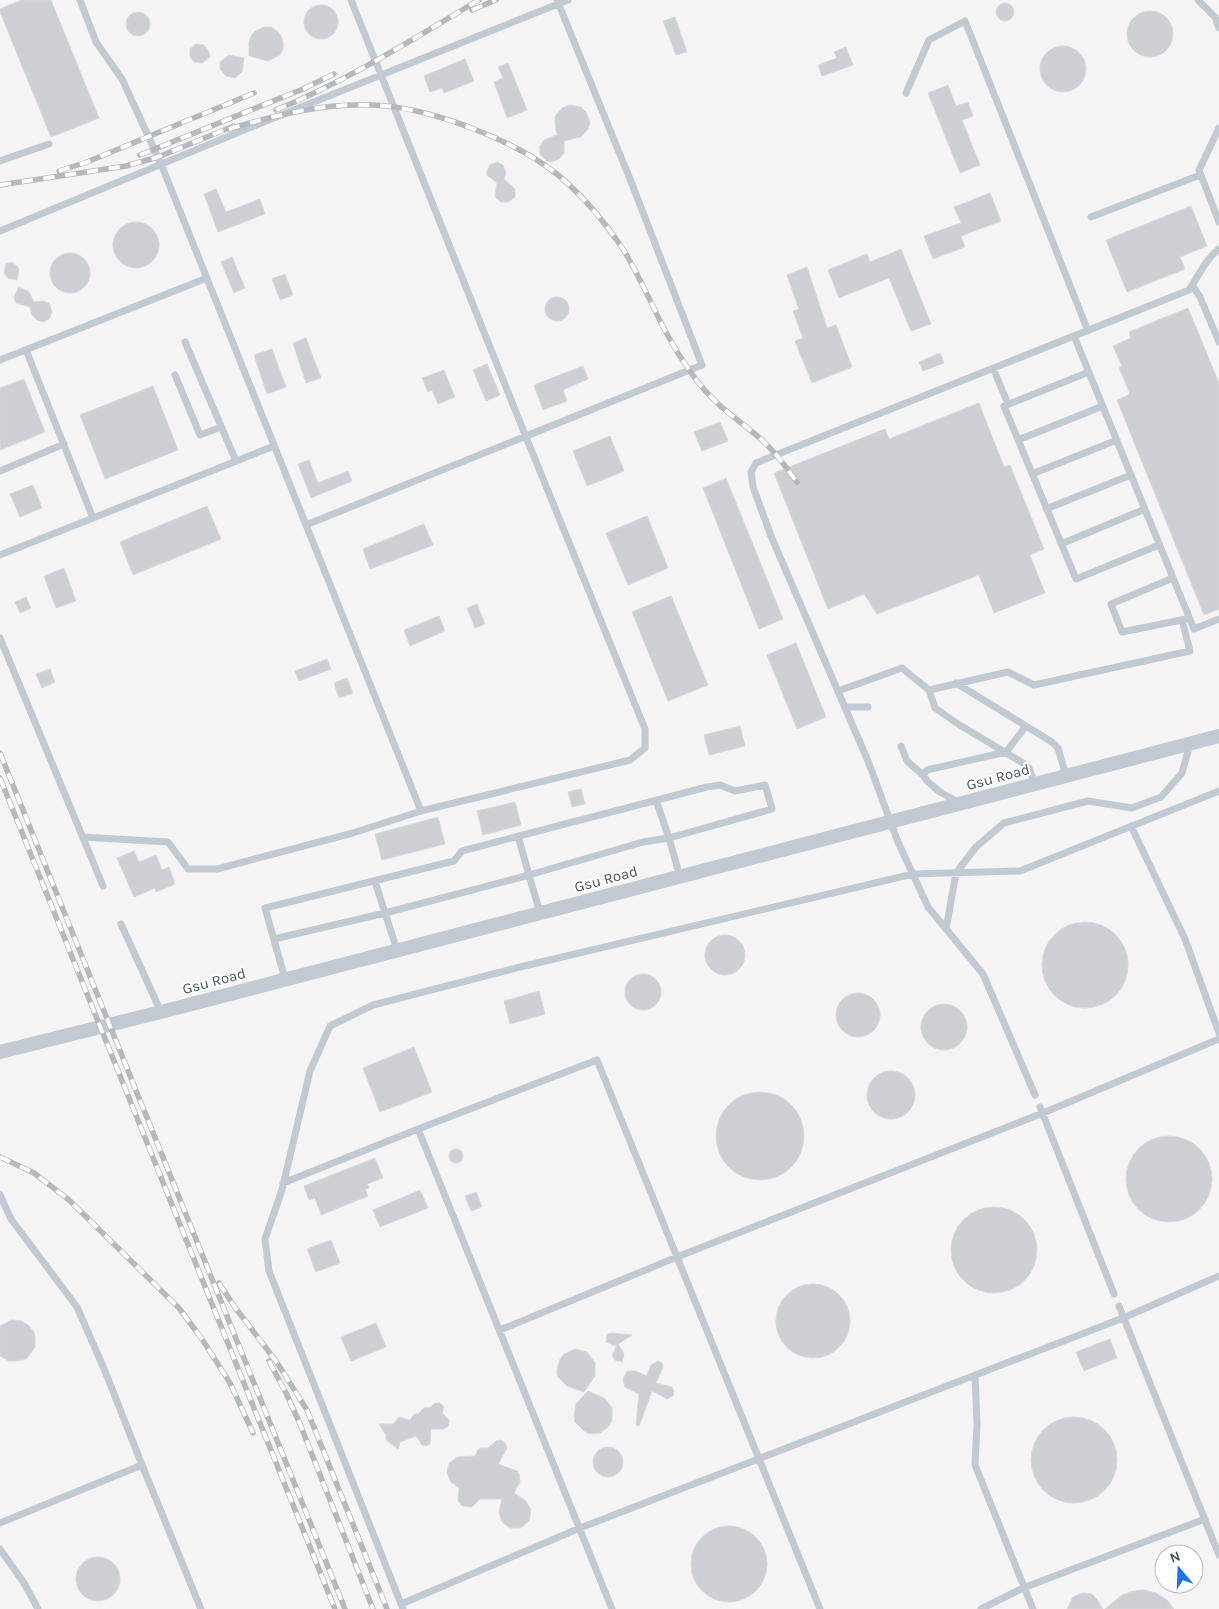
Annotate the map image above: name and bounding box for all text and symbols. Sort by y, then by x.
street label: Gsu Road [964,760,1032,794]
street label: Gsu Road [572,862,640,896]
street label: Gsu Road [180,964,248,998]
north arrow [1154,1544,1204,1594]
text: N [1167,1548,1182,1567]

